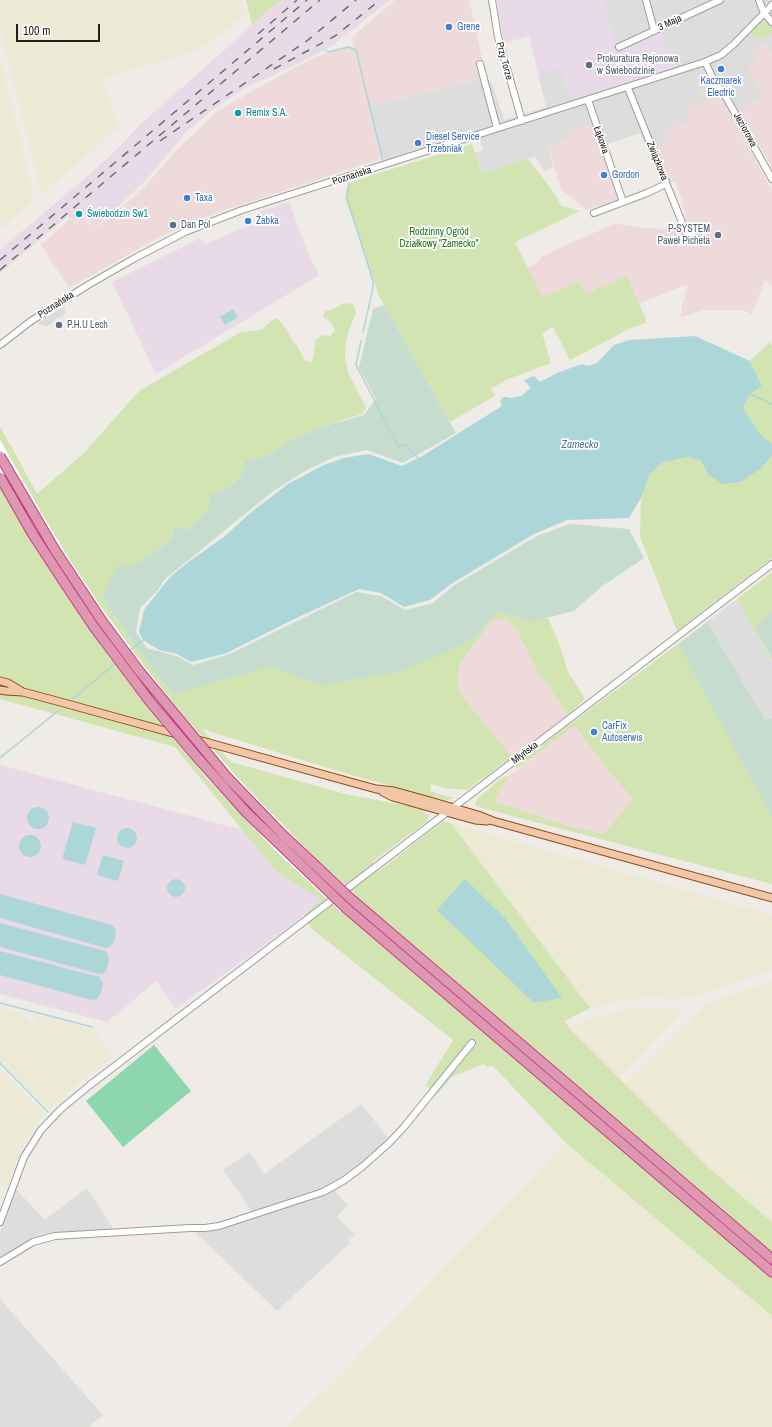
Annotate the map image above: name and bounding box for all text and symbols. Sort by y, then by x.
street label: 3 Maja [656,12,684,34]
scale bar [18,16,102,42]
place label: Grene [457,21,480,33]
marker: Grene [444,22,454,32]
text: 100 m [23,23,50,39]
street label: Przy Torze [493,41,515,81]
place label: Prokuratura Rejonowa w Świebodzinie [597,53,679,76]
marker: Prokuratura Rejonowa w Świebodzinie [584,60,594,70]
marker: Kaczmarek Electric [716,64,726,74]
place label: Kaczmarek Electric [700,75,742,98]
place label: Remix S.A. [246,107,287,119]
marker: Remix S.A. [233,108,243,118]
street label: Jeziorowa [731,111,759,149]
street label: Łąkowa [591,125,611,155]
place label: Diesel Service Trzebniak [426,131,479,154]
marker: Diesel Service Trzebniak [413,138,423,148]
street label: Związkowa [644,140,670,182]
street label: Poznańska [331,164,373,188]
place label: Gordon [612,169,639,181]
marker: Gordon [599,170,609,180]
place label: Taxa [195,192,212,204]
marker: Taxa [182,193,192,203]
place label: Świebodzin Sw1 [87,208,148,220]
marker: Świebodzin Sw1 [74,209,84,219]
place label: Żabka [256,215,279,227]
marker: Żabka [243,216,253,226]
place label: Dan Pol [181,219,210,231]
marker: Dan Pol [168,220,178,230]
place label: P-SYSTEM Paweł Picheta [658,223,710,246]
park label: Rodzinny Ogród Działkowy "Zamecko" [399,226,479,250]
marker: P-SYSTEM Paweł Picheta [713,230,723,240]
street label: Poznańska [36,289,76,321]
place label: P.H.U Lech [67,319,108,331]
marker: P.H.U Lech [54,320,64,330]
water label: Zamecko [561,438,599,452]
place label: CarFix Autoserwis [602,720,643,744]
marker: CarFix Autoserwis [589,727,599,737]
street label: Młyńska [509,739,541,767]

